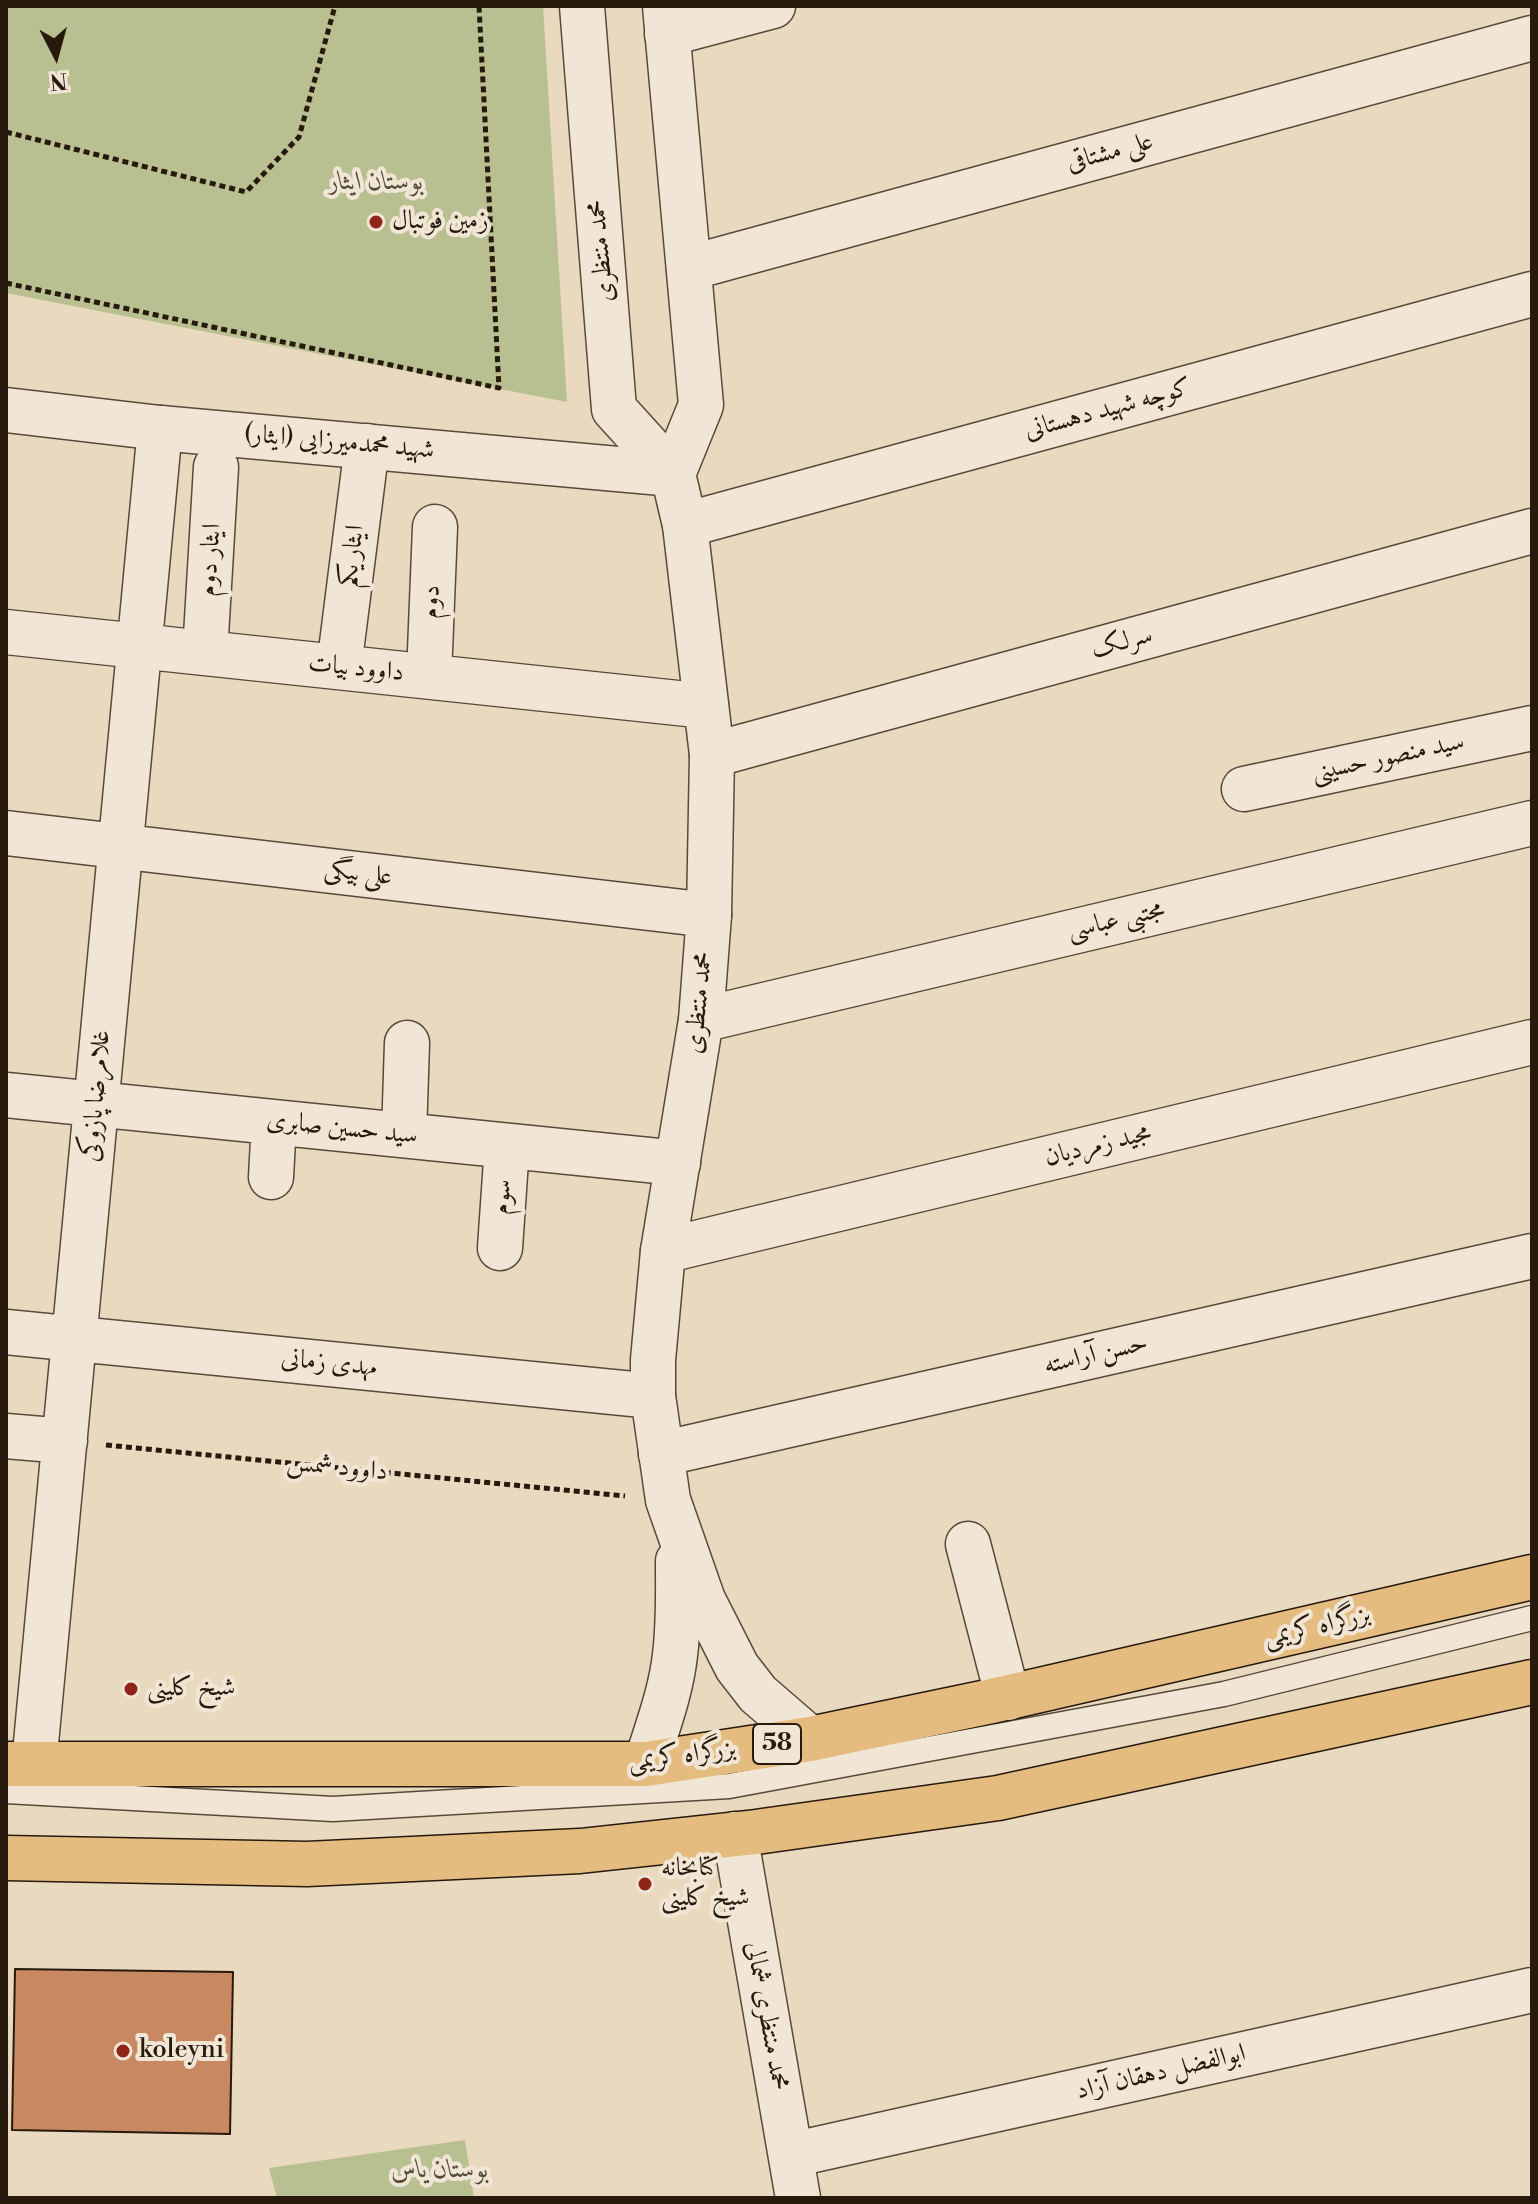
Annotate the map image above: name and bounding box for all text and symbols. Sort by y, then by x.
north arrow [16,16,96,96]
text: N [48,66,69,95]
street label: علی مشتاقی [1063,126,1157,180]
park label: بوستان ایثار [328,167,424,199]
street label: محمد منتظری [582,199,622,303]
place label: زمین فوتبال [392,206,489,238]
marker: زمین فوتبال [367,213,385,231]
street label: کوچه شهید دهستانی [1021,373,1195,447]
street label: شهید محمدمیرزایی (ایثار) [243,419,435,467]
street label: ایثار دوم [193,522,229,598]
street label: ایثار یکم [334,523,372,589]
street label: دوم [416,585,448,619]
street label: سرلک [1088,620,1156,666]
street label: داوود بیات [307,648,405,690]
street label: سید منصور حسینی [1309,727,1467,789]
street label: علی بیگی [322,854,394,894]
street label: مجتبی عباسی [1064,895,1168,947]
street label: محمد منتظری [679,950,721,1056]
street label: غلامرضا پازوکی [76,1029,118,1163]
street label: سید حسین صابری [265,1106,419,1152]
street label: مجید زمردیان [1041,1118,1155,1174]
street label: سوم [486,1178,520,1216]
street label: حسن آراسته [1041,1328,1151,1382]
street label: مهدی زمانی [279,1343,379,1385]
street label: داوود شمس [285,1447,389,1489]
street label: بزرگراه کریمی [1261,1600,1373,1654]
place label: شیخ کلینی [147,1673,236,1705]
marker: شیخ کلینی [122,1680,140,1698]
road number: 58 [753,1724,801,1764]
street label: بزرگراه کریمی [626,1734,738,1778]
place label: کتابخانه شیخ کلینی [661,1853,750,1914]
marker: کتابخانه شیخ کلینی [636,1875,654,1893]
street label: محمد منتظری شمالی [738,1939,794,2093]
place label: koleyni [139,2035,224,2067]
street label: ابوالفضل دهقان آزاد [1073,2038,1249,2108]
marker: koleyni [114,2042,132,2060]
park label: بوستان یاس [391,2155,489,2187]

